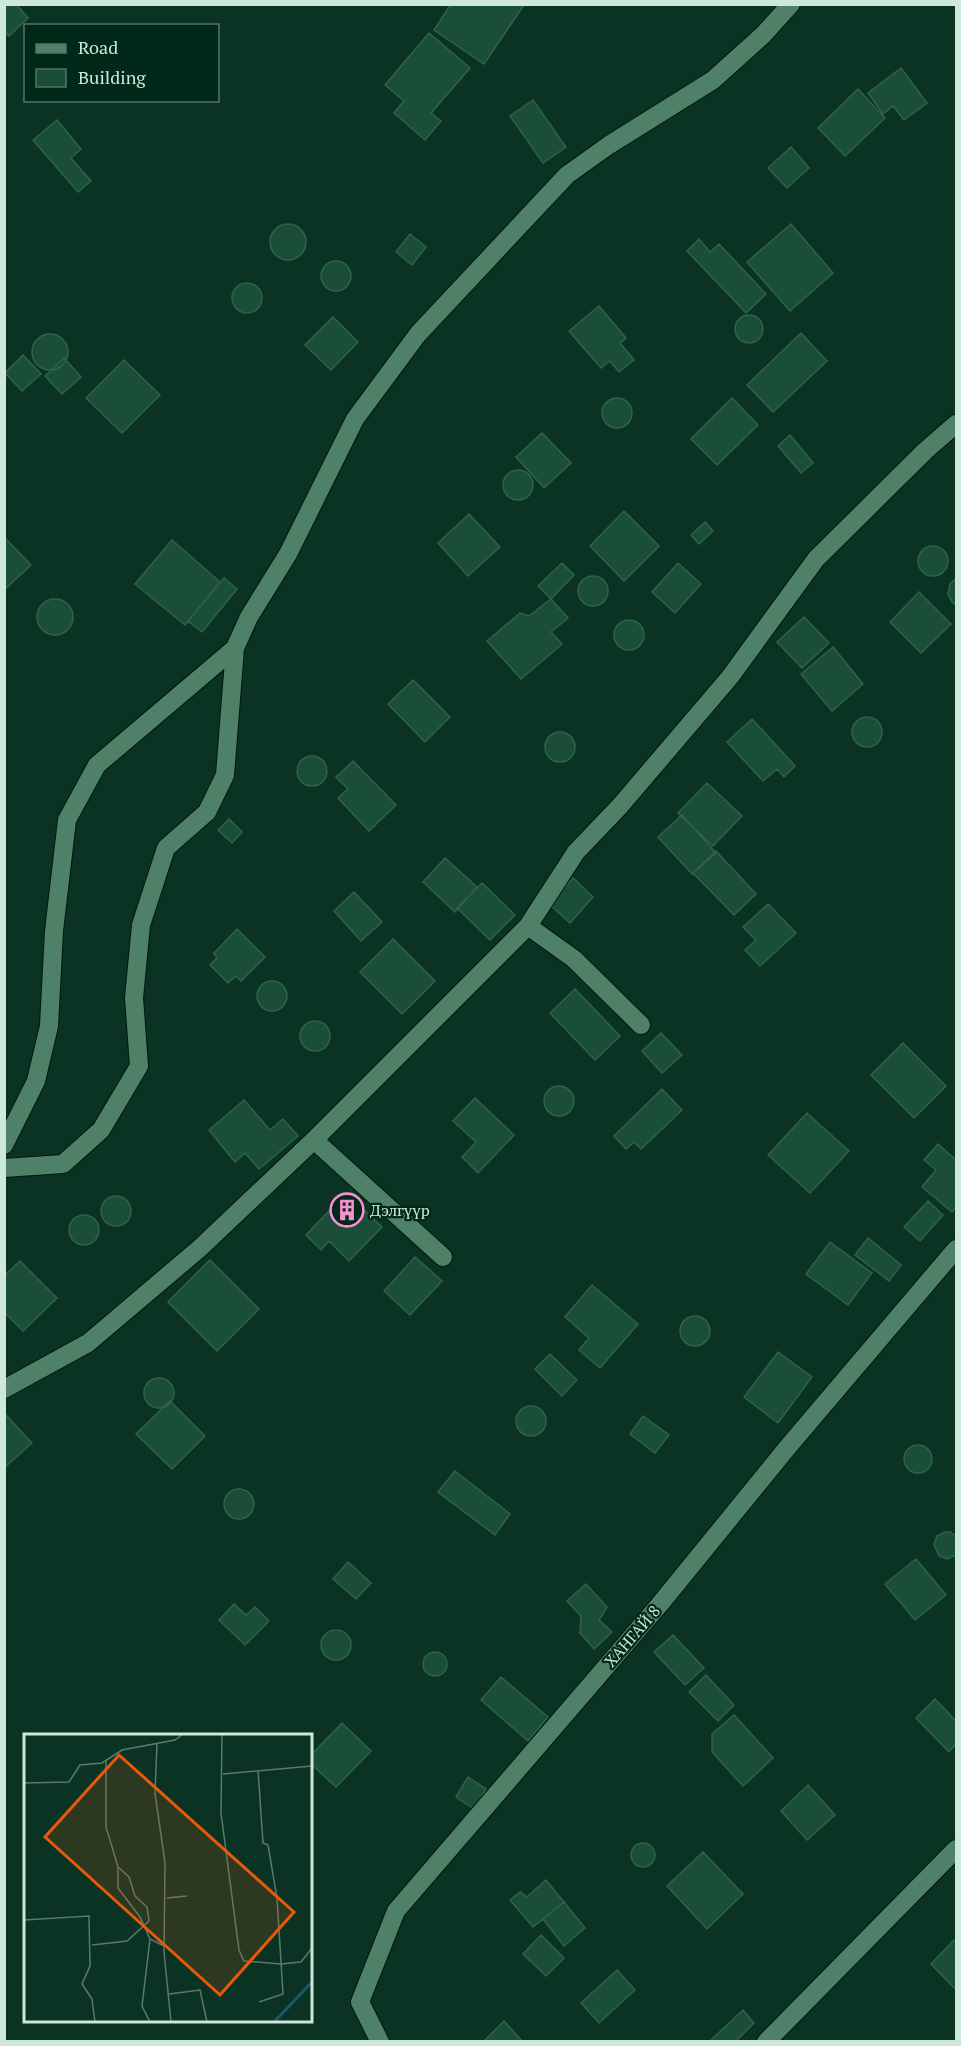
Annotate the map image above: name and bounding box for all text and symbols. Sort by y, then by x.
legend [24,24,219,102]
text: Road [78,35,118,59]
text: Building [78,65,146,89]
building icon: Дэлгүүр [329,1192,365,1228]
place label: Дэлгүүр [370,1199,430,1221]
street label: ХАНГАЙ 8 [599,1600,665,1672]
inset map [24,1734,312,2022]

